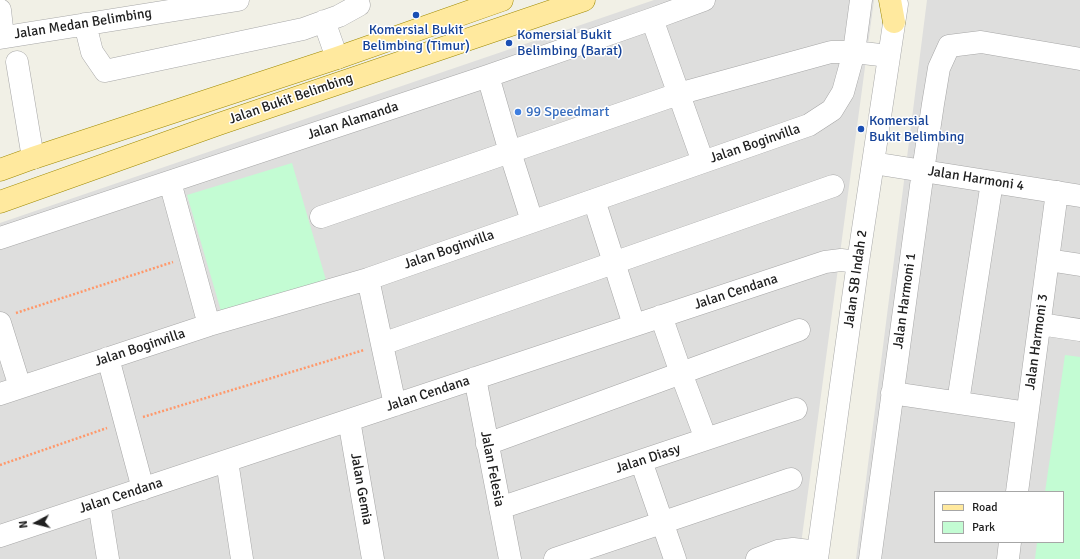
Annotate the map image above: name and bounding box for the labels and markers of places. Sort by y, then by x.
marker: Komersial Bukit Belimbing (Timur) [411,10,421,20]
place label: Komersial Bukit Belimbing (Timur) [362,22,470,54]
place label: Komersial Bukit Belimbing (Barat) [517,27,623,60]
marker: Komersial Bukit Belimbing (Barat) [504,38,514,48]
place label: 99 Speedmart [526,104,609,120]
marker: 99 Speedmart [513,107,523,117]
place label: Komersial Bukit Belimbing [869,113,964,146]
marker: Komersial Bukit Belimbing [856,124,866,134]

